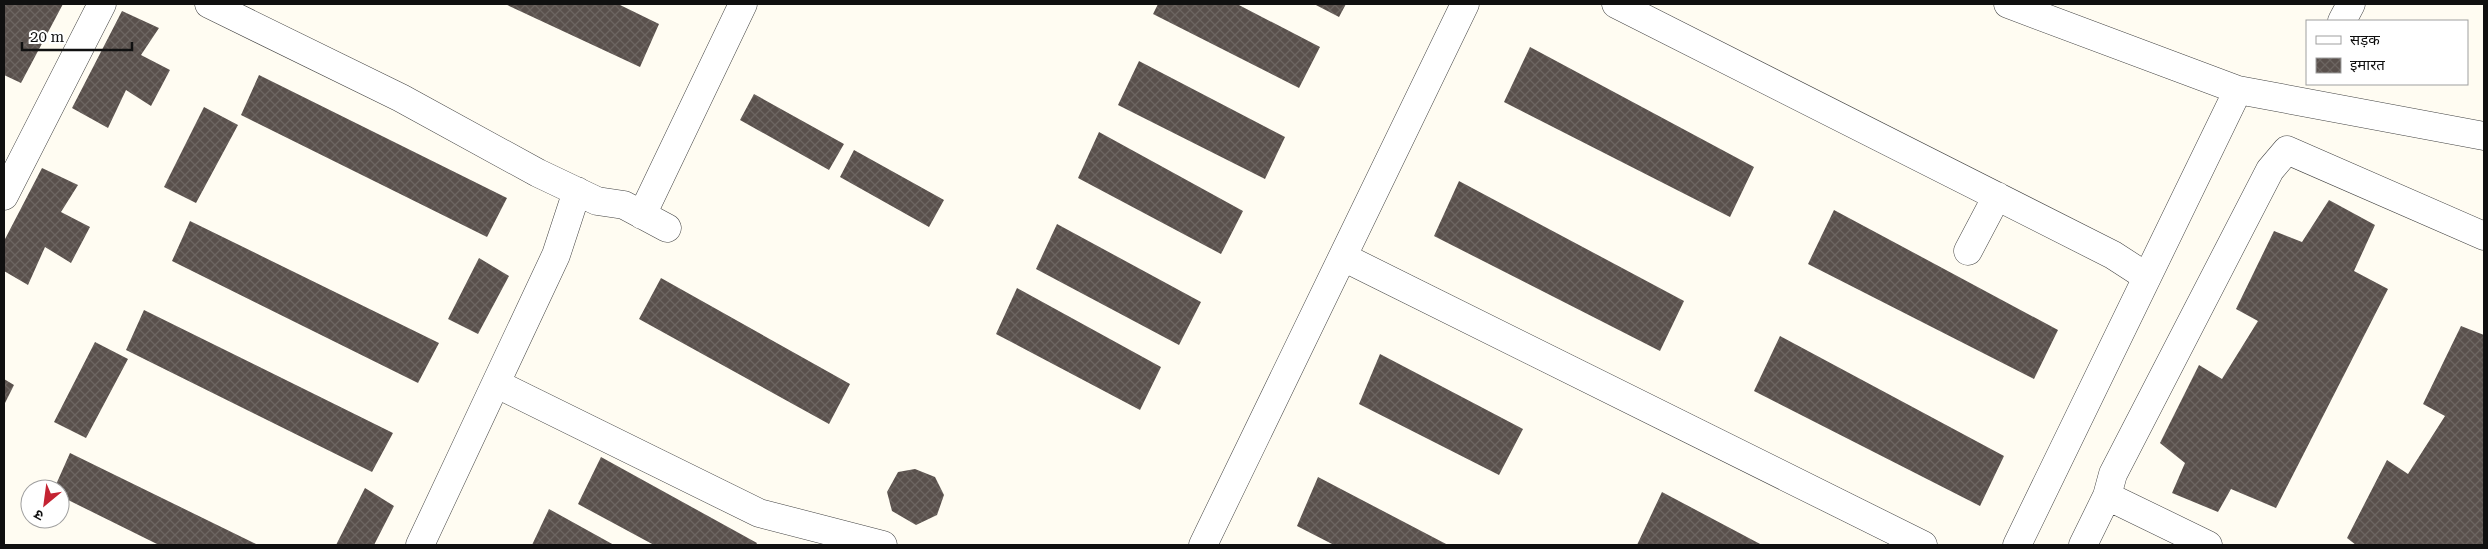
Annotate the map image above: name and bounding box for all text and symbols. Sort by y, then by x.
scale bar [22,20,132,52]
legend [2306,20,2468,85]
text: 20 m [30,28,65,46]
text: सड़क [2350,31,2380,49]
text: इमारत [2350,56,2385,74]
north arrow [20,479,70,529]
text: उ [31,506,46,524]

